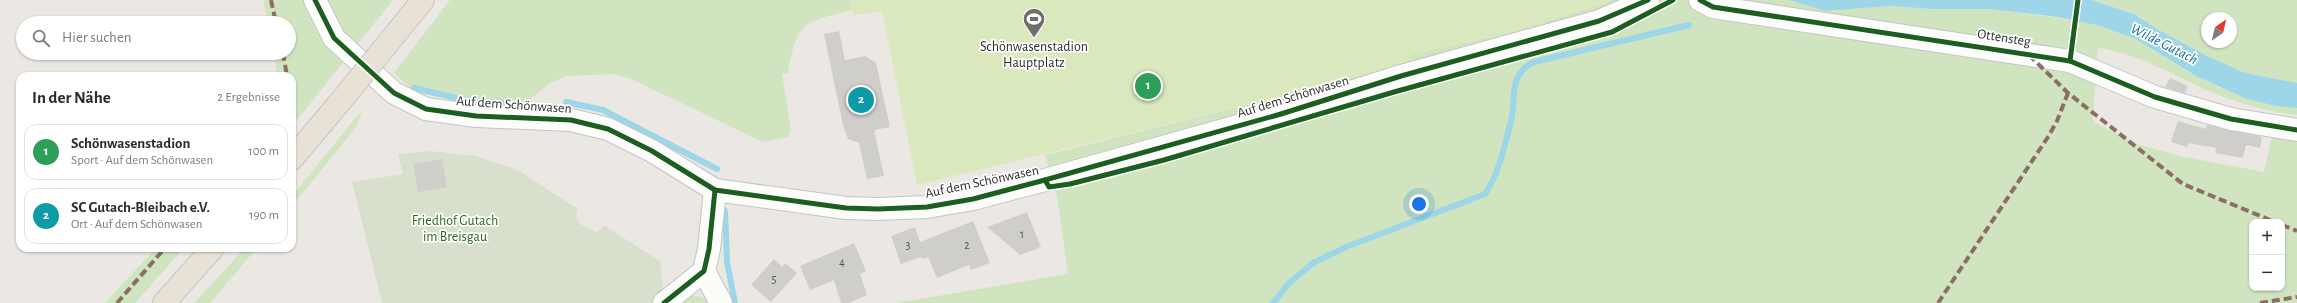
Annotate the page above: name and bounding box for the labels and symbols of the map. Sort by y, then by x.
sports icon: Schönwasenstadion Hauptplatz [1021,6,1047,39]
north arrow [2201,12,2237,48]
water label: Wilde Gutach [2128,21,2200,67]
street label: Ottensteg [1976,27,2032,49]
place label: Schönwasenstadion Hauptplatz [980,40,1088,70]
pin: 1 [1135,71,1161,101]
street label: Auf dem Schönwasen [1236,73,1350,121]
pin: 2 [848,85,874,115]
street label: Auf dem Schönwasen [456,94,572,116]
street label: Auf dem Schönwasen [924,163,1040,201]
your location [1409,194,1429,214]
park label: Friedhof Gutach im Breisgau [412,214,498,244]
house number: 1 [1020,228,1024,240]
house number: 3 [906,239,911,251]
house number: 2 [964,239,970,251]
house number: 4 [839,256,845,268]
house number: 5 [771,273,777,285]

